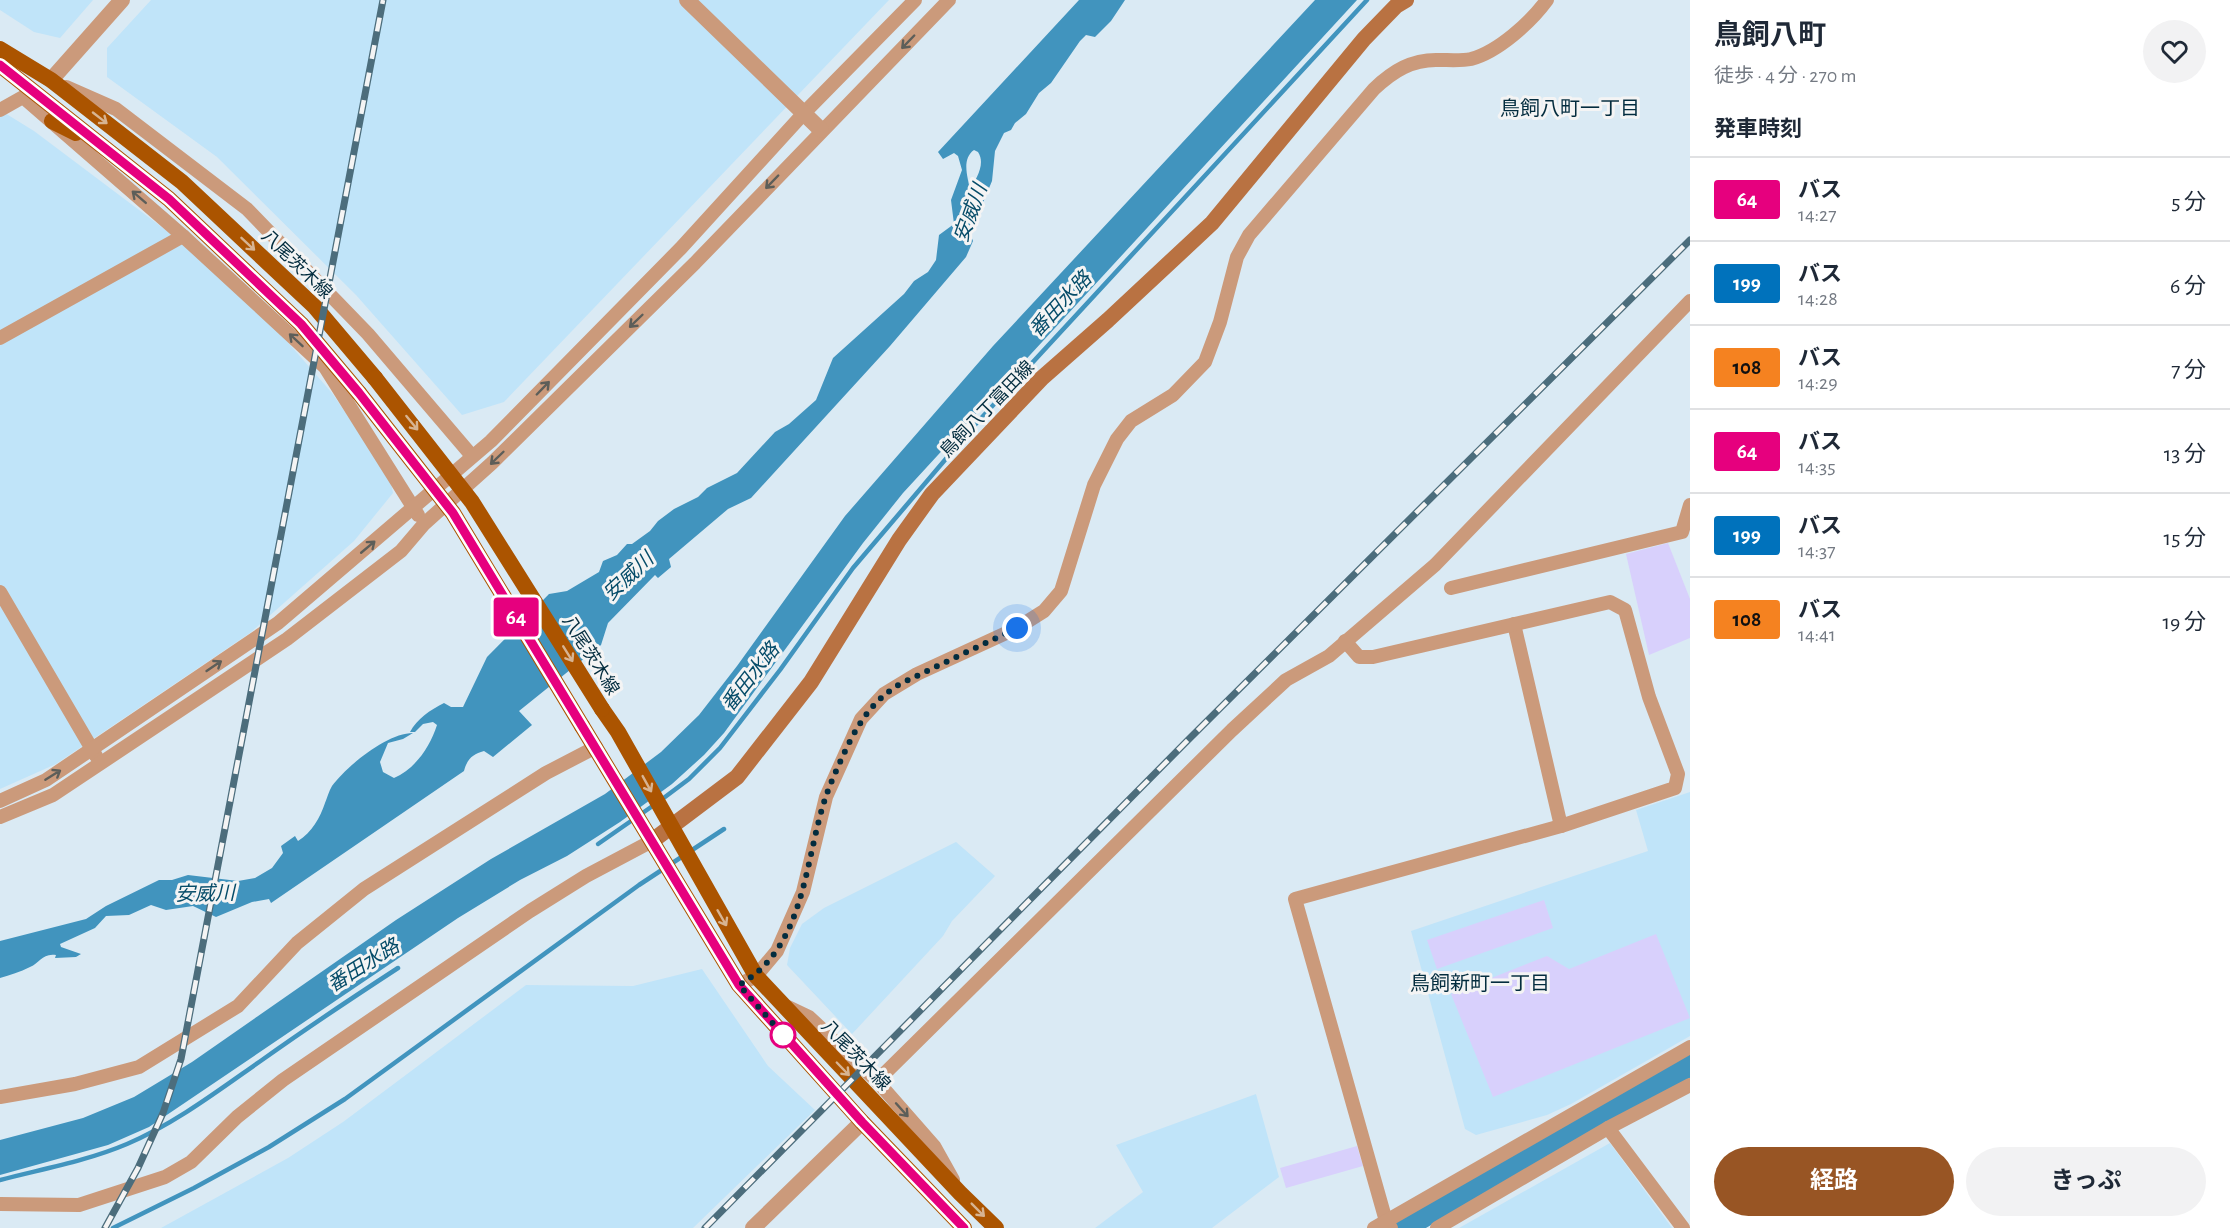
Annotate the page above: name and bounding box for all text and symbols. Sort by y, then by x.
button: heart [2143,20,2206,83]
text: 鳥飼八町 [1714,22,1826,50]
one-way arrow [901,34,915,49]
text: 徒歩 · 4 分 · 270 m [1714,66,1857,86]
district label: 鳥飼八町一丁目 [1500,98,1640,119]
one-way arrow [91,112,107,125]
text: 発車時刻 [1714,118,1802,140]
one-way arrow [765,174,779,189]
text: バス [1798,179,1842,201]
water label: 安威川 [950,180,991,245]
text: 64 [1737,189,1757,210]
one-way arrow [132,190,147,204]
text: 5 分 [2171,191,2206,213]
text: 14:27 [1798,205,1837,225]
street label: 八尾茨木線 [258,226,336,302]
one-way arrow [240,237,255,251]
text: バス [1798,263,1842,285]
water label: 番田水路 [1025,266,1097,341]
text: 199 [1733,273,1761,294]
text: 6 分 [2170,275,2206,297]
text: 14:28 [1798,289,1838,309]
one-way arrow [628,314,643,328]
one-way arrow [289,333,304,347]
text: バス [1798,347,1842,369]
street label: 鳥飼八丁富田線 [936,357,1038,461]
text: 108 [1733,357,1761,378]
text: 7 分 [2171,359,2206,381]
text: 14:29 [1798,373,1838,393]
one-way arrow [536,380,551,395]
one-way arrow [405,415,419,430]
text: バス [1798,431,1842,453]
text: 64 [1737,441,1757,462]
text: 13 分 [2164,443,2206,465]
one-way arrow [489,450,504,465]
text: 14:35 [1798,457,1836,477]
text: バス [1798,515,1842,537]
text: 199 [1733,525,1761,546]
text: 15 分 [2164,527,2206,549]
one-way arrow [360,540,376,553]
text: 14:37 [1798,541,1836,561]
water label: 安威川 [599,547,659,605]
line badge: 64 [489,598,543,636]
text: バス [1798,599,1842,621]
text: 64 [506,607,526,628]
text: 108 [1733,609,1761,630]
text: 19 分 [2162,611,2206,633]
street label: 八尾茨木線 [559,612,623,698]
your location [1002,613,1032,643]
text: 14:41 [1798,625,1836,645]
water label: 番田水路 [717,638,785,715]
one-way arrow [562,645,574,662]
one-way arrow [206,660,223,673]
one-way arrow [44,769,61,781]
one-way arrow [641,775,653,792]
water label: 安威川 [175,882,237,905]
one-way arrow [717,909,729,926]
water label: 番田水路 [324,934,404,996]
district label: 鳥飼新町一丁目 [1410,973,1550,994]
street label: 八尾茨木線 [818,1016,894,1094]
unlabelled marker [770,1022,796,1048]
one-way arrow [836,1062,850,1077]
one-way arrow [895,1103,909,1118]
button: 経路 [1714,1147,1954,1216]
button: きっぷ [1966,1147,2206,1216]
one-way arrow [970,1203,985,1218]

